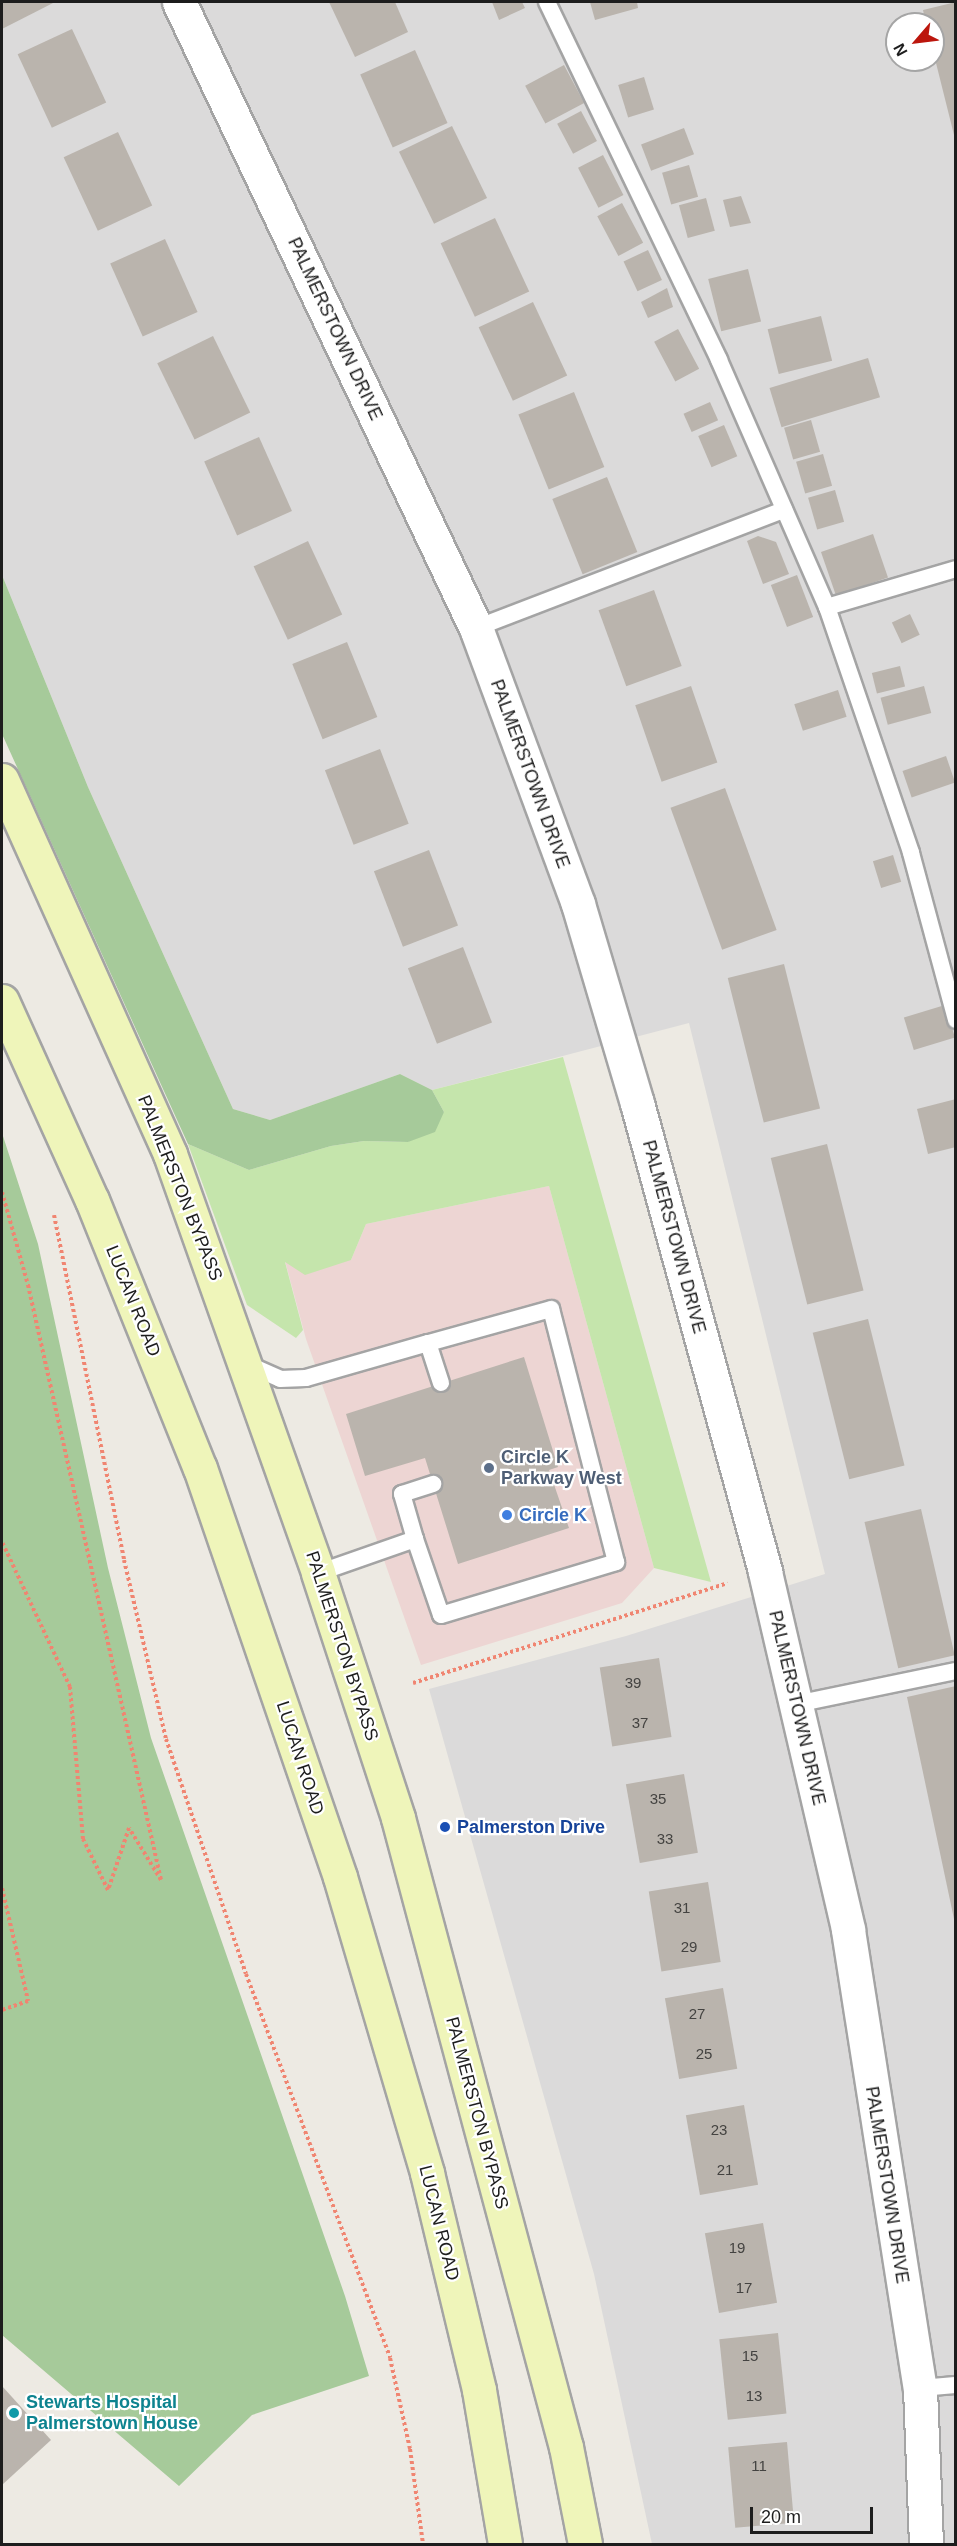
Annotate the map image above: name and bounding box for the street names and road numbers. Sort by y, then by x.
street label: PALMERSTOWN DRIVE [283,234,387,424]
street label: PALMERSTOWN DRIVE [486,677,574,871]
street label: PALMERSTON BYPASS [133,1092,227,1284]
street label: PALMERSTOWN DRIVE [638,1138,710,1336]
street label: LUCAN ROAD [101,1242,165,1360]
street label: PALMERSTON BYPASS [301,1548,383,1744]
street label: PALMERSTOWN DRIVE [764,1608,830,1808]
street label: LUCAN ROAD [271,1699,329,1817]
street label: PALMERSTON BYPASS [441,2015,513,2211]
street label: PALMERSTOWN DRIVE [861,2085,913,2285]
street label: LUCAN ROAD [414,2163,464,2283]

